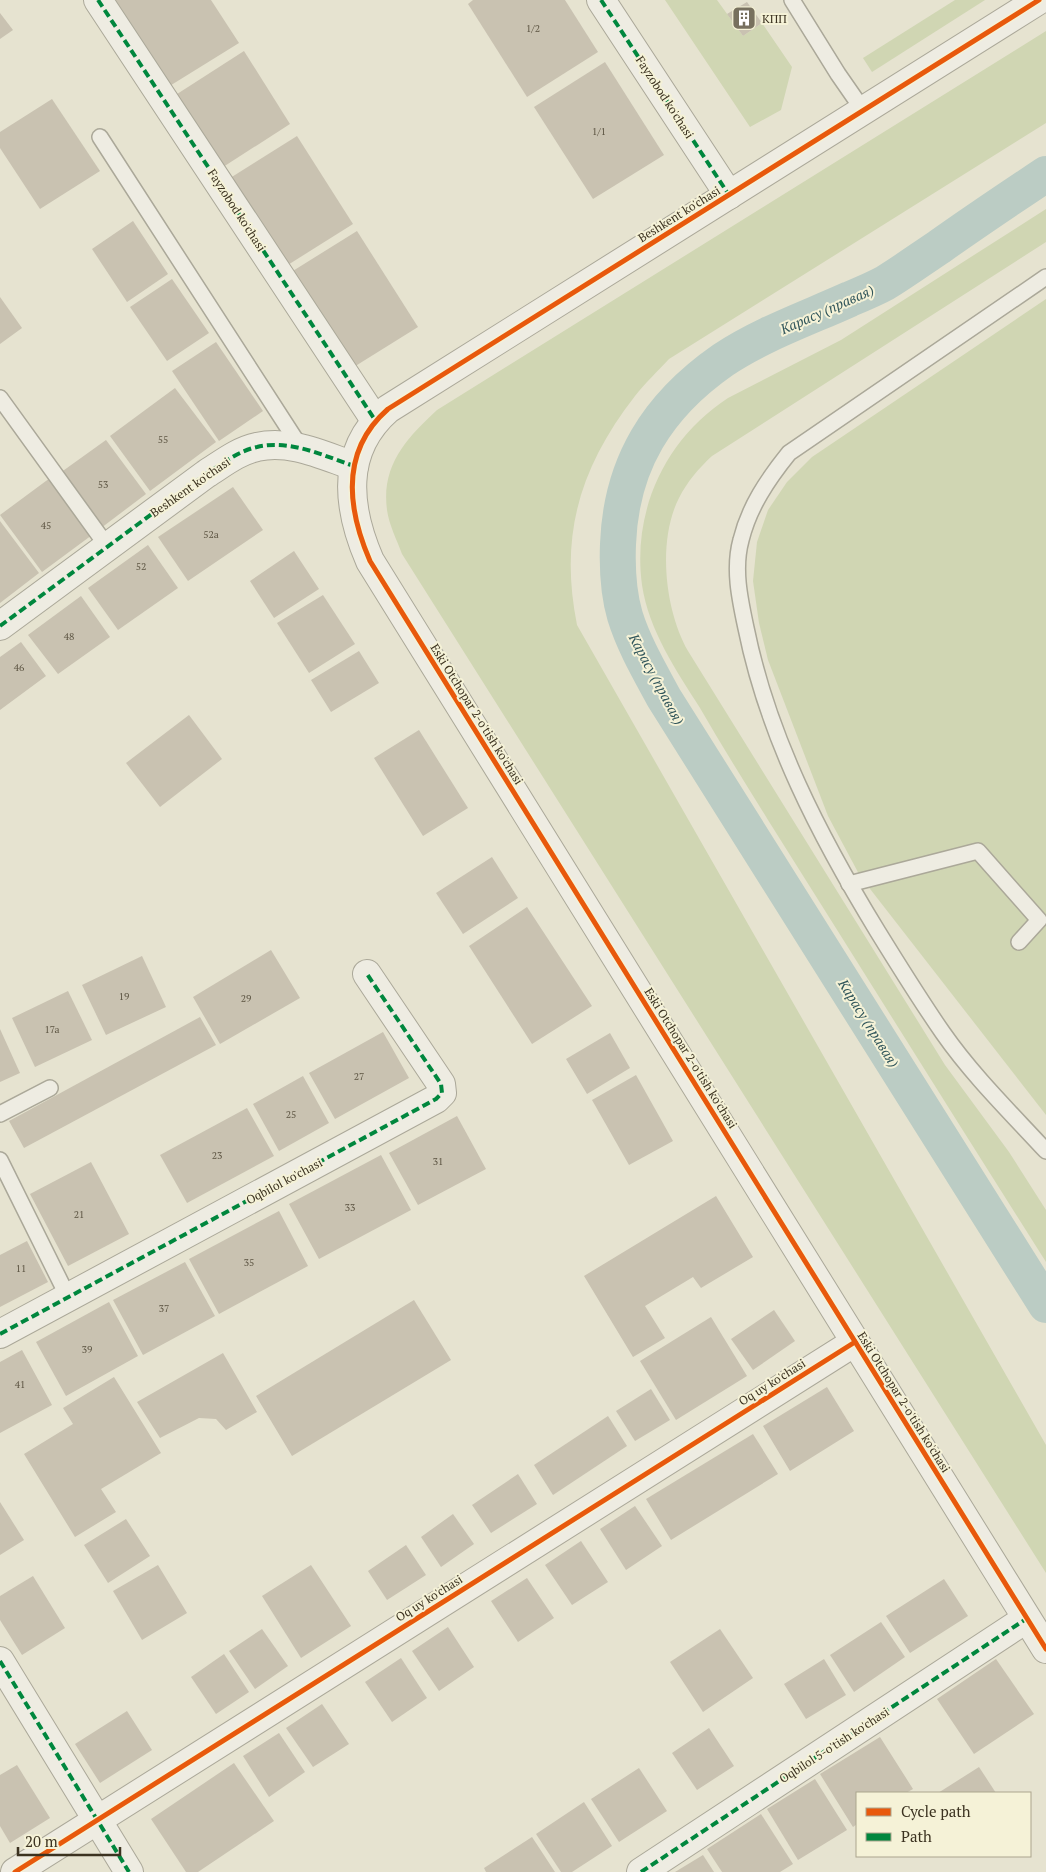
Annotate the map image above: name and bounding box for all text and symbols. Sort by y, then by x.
building icon: КПП [731,5,757,31]
place label: КПП [762,11,787,26]
house number: 1/2 [526,22,540,35]
street label: Fayzobod ko'chasi [633,53,697,141]
house number: 1/1 [592,125,606,138]
street label: Fayzobod ko'chasi [205,166,269,254]
street label: Beshkent ko'chasi [635,182,723,245]
water label: Карасу (правая) [776,280,877,339]
house number: 55 [158,433,168,446]
street label: Beshkent ko'chasi [147,454,233,520]
house number: 53 [98,478,108,491]
house number: 45 [41,519,51,532]
house number: 52a [203,528,219,541]
house number: 52 [136,560,146,573]
water label: Карасу (правая) [625,629,689,728]
house number: 48 [64,630,74,643]
street label: Eski Otchopar 2-o'tish ko'chasi [427,641,527,788]
house number: 46 [14,661,25,674]
water label: Карасу (правая) [834,974,904,1071]
street label: Eski Otchopar 2-o'tish ko'chasi [641,985,741,1132]
house number: 19 [119,990,129,1003]
house number: 29 [241,992,251,1005]
house number: 17a [44,1023,60,1036]
house number: 27 [354,1070,364,1083]
house number: 25 [286,1108,296,1121]
house number: 23 [212,1149,222,1162]
street label: Oqbilol ko'chasi [243,1154,325,1207]
house number: 31 [433,1155,443,1168]
house number: 33 [345,1201,355,1214]
house number: 21 [74,1208,84,1221]
house number: 35 [244,1256,254,1269]
house number: 11 [16,1262,26,1275]
house number: 37 [159,1302,169,1315]
street label: Eski Otchopar 2-o'tish ko'chasi [854,1329,954,1476]
house number: 39 [82,1343,92,1356]
street label: Oq uy ko'chasi [736,1355,809,1409]
house number: 41 [15,1378,25,1391]
street label: Oq uy ko'chasi [393,1571,466,1625]
street label: Oqbilol 5-o'tish ko'chasi [776,1704,892,1786]
legend [856,1792,1031,1857]
text: Cycle path [901,1801,971,1821]
scale bar [18,1824,120,1856]
text: Path [901,1826,932,1846]
text: 20 m [25,1831,58,1851]

